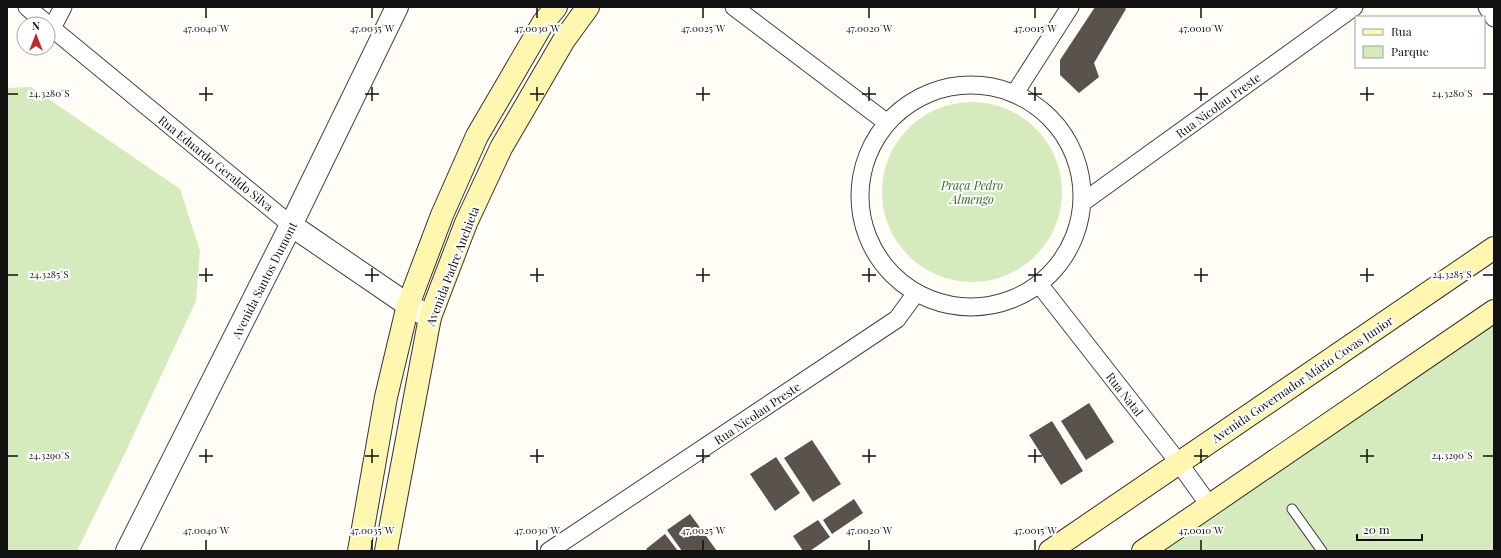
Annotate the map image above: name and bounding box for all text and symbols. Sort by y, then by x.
north arrow [16,16,56,56]
legend [1355,16,1485,68]
text: N [32,18,40,33]
text: 47.0040°W [183,21,230,35]
text: 47.0035°W [350,21,395,35]
text: 47.0030°W [514,21,561,35]
text: 47.0025°W [681,21,726,35]
text: 47.0020°W [846,21,893,35]
text: 47.0015°W [1013,21,1057,35]
text: 47.0010°W [1179,21,1224,35]
text: Rua [1391,23,1412,39]
text: Parque [1391,43,1429,59]
street label: Rua Nicolau Preste [1172,69,1264,141]
text: 24.3280°S [28,86,70,100]
text: 24.3280°S [1431,86,1473,100]
street label: Rua Eduardo Geraldo Silva [155,112,277,214]
park label: Praça Pedro Almengo [940,177,1003,207]
street label: Avenida Padre Anchieta [421,204,482,329]
street label: Avenida Santos Dumont [227,218,301,342]
text: 24.3285°S [29,267,69,281]
text: 24.3285°S [1432,267,1472,281]
street label: Avenida Governador Mário Covas Junior [1207,312,1396,447]
street label: Rua Natal [1103,369,1147,420]
street label: Rua Nicolau Preste [711,378,803,448]
text: 24.3290°S [28,448,70,462]
text: 24.3290°S [1431,448,1473,462]
scale bar [1357,516,1422,542]
text: 20 m [1363,521,1390,537]
text: 47.0040°W [183,523,230,537]
text: 47.0035°W [350,523,395,537]
text: 47.0030°W [514,523,561,537]
text: 47.0025°W [681,523,726,537]
text: 47.0020°W [846,523,893,537]
text: 47.0015°W [1013,523,1057,537]
text: 47.0010°W [1179,523,1224,537]

